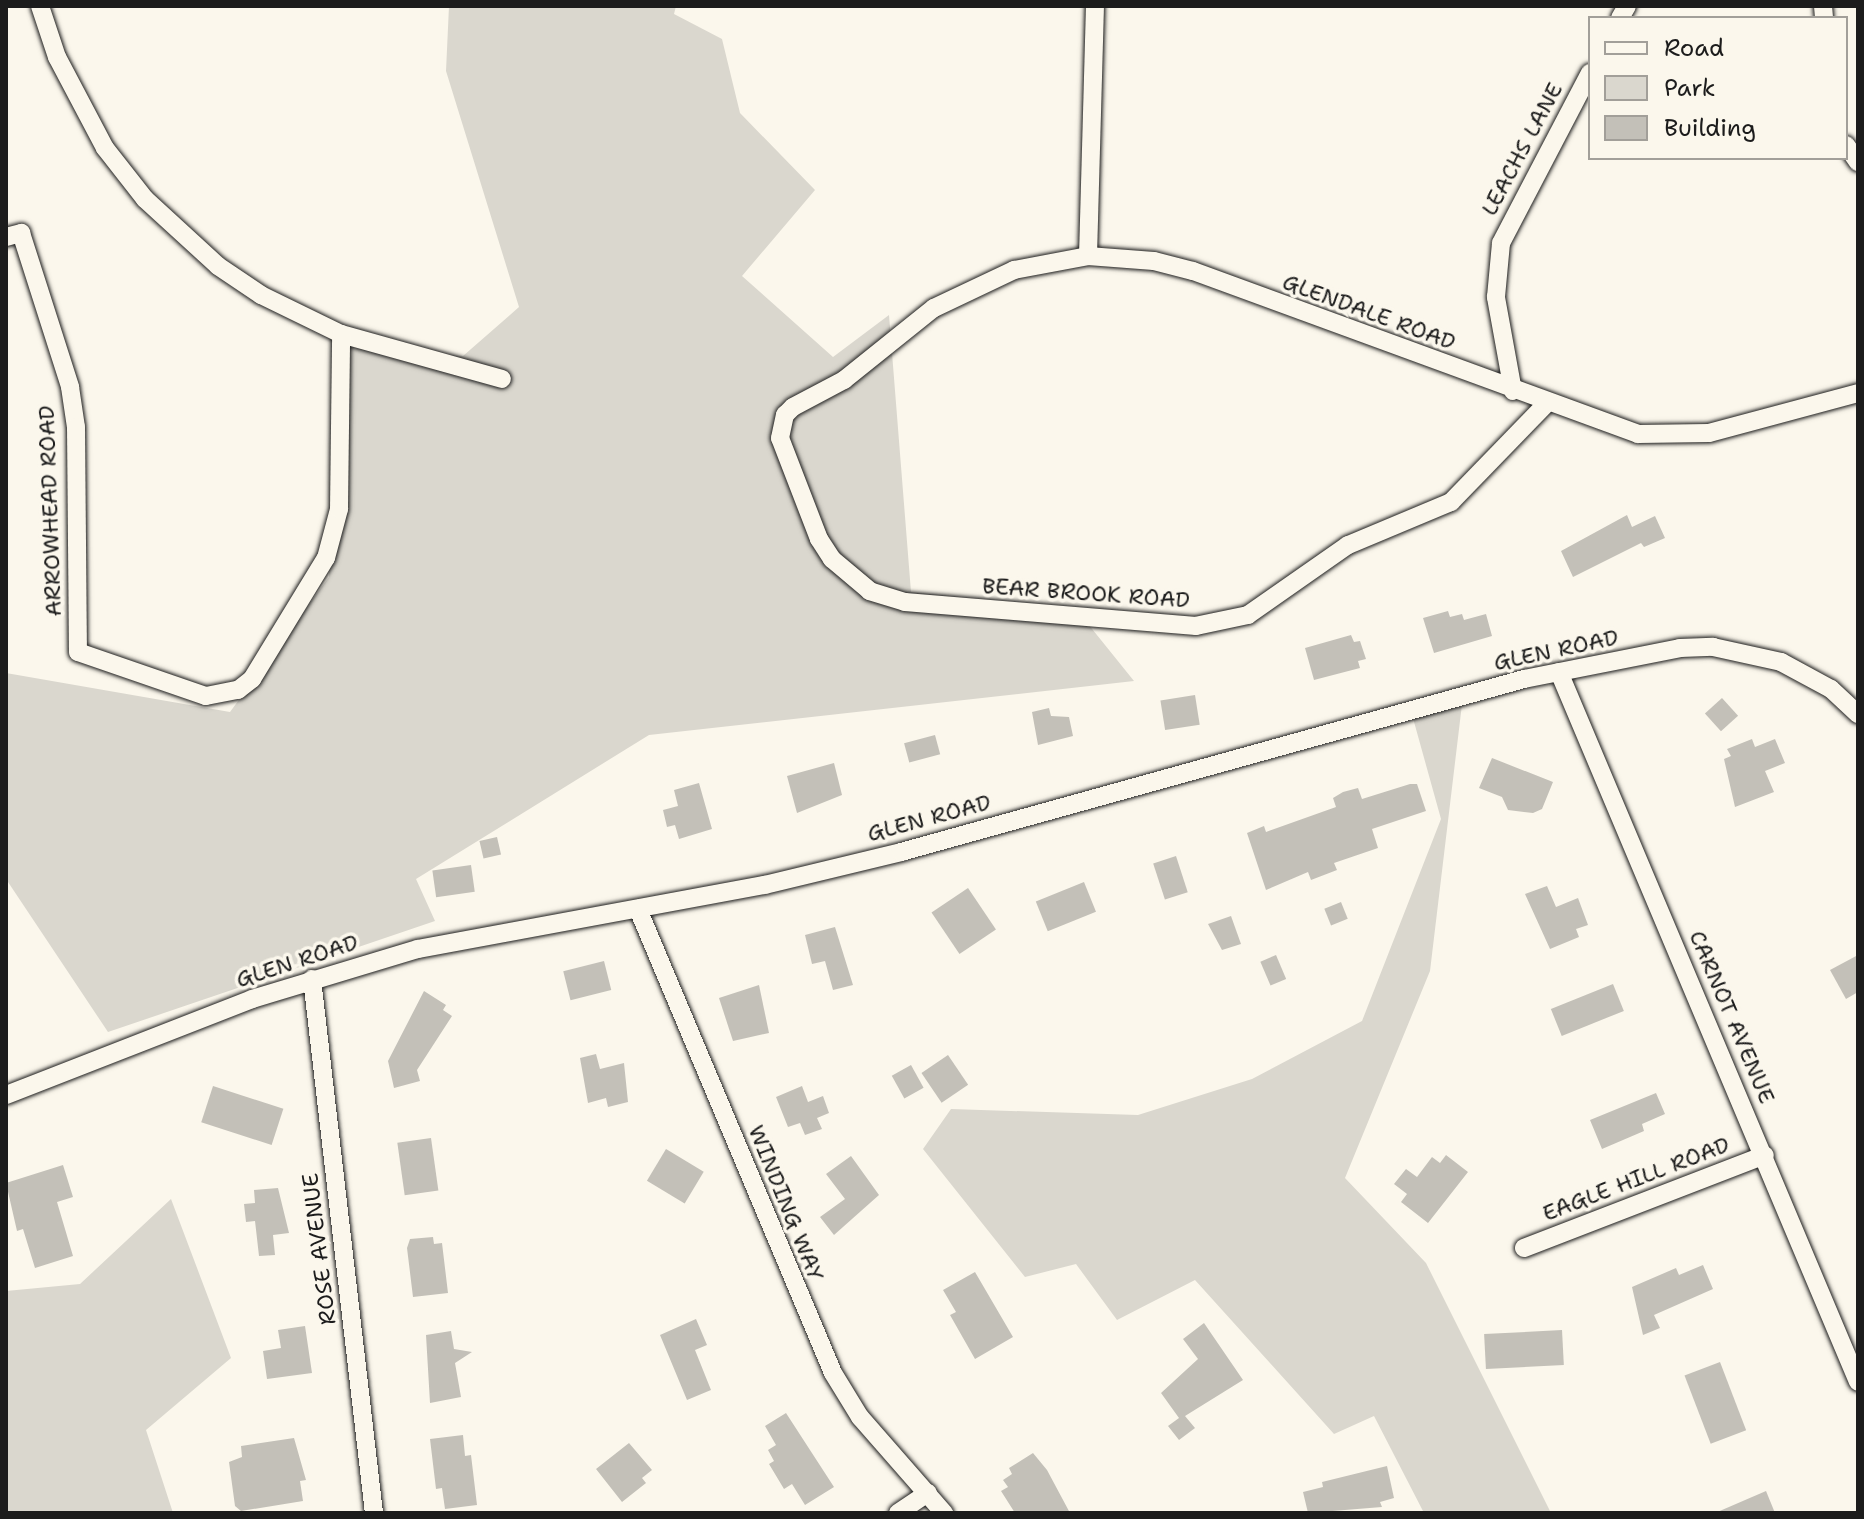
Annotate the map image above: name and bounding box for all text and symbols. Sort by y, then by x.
legend [1588,16,1848,160]
text: Road [1664,32,1724,64]
text: Park [1664,72,1716,104]
street label: LEACHS LANE [1476,78,1568,220]
text: Building [1664,112,1756,144]
street label: GLENDALE ROAD [1279,268,1459,356]
street label: ARROWHEAD ROAD [33,405,67,617]
street label: BEAR BROOK ROAD [981,573,1191,613]
street label: GLEN ROAD [1491,624,1621,676]
street label: GLEN ROAD [864,789,994,847]
street label: CARNOT AVENUE [1684,927,1780,1107]
street label: GLEN ROAD [233,929,361,993]
street label: WINDING WAY [743,1121,829,1285]
street label: EAGLE HILL ROAD [1539,1131,1733,1227]
street label: ROSE AVENUE [297,1172,341,1326]

